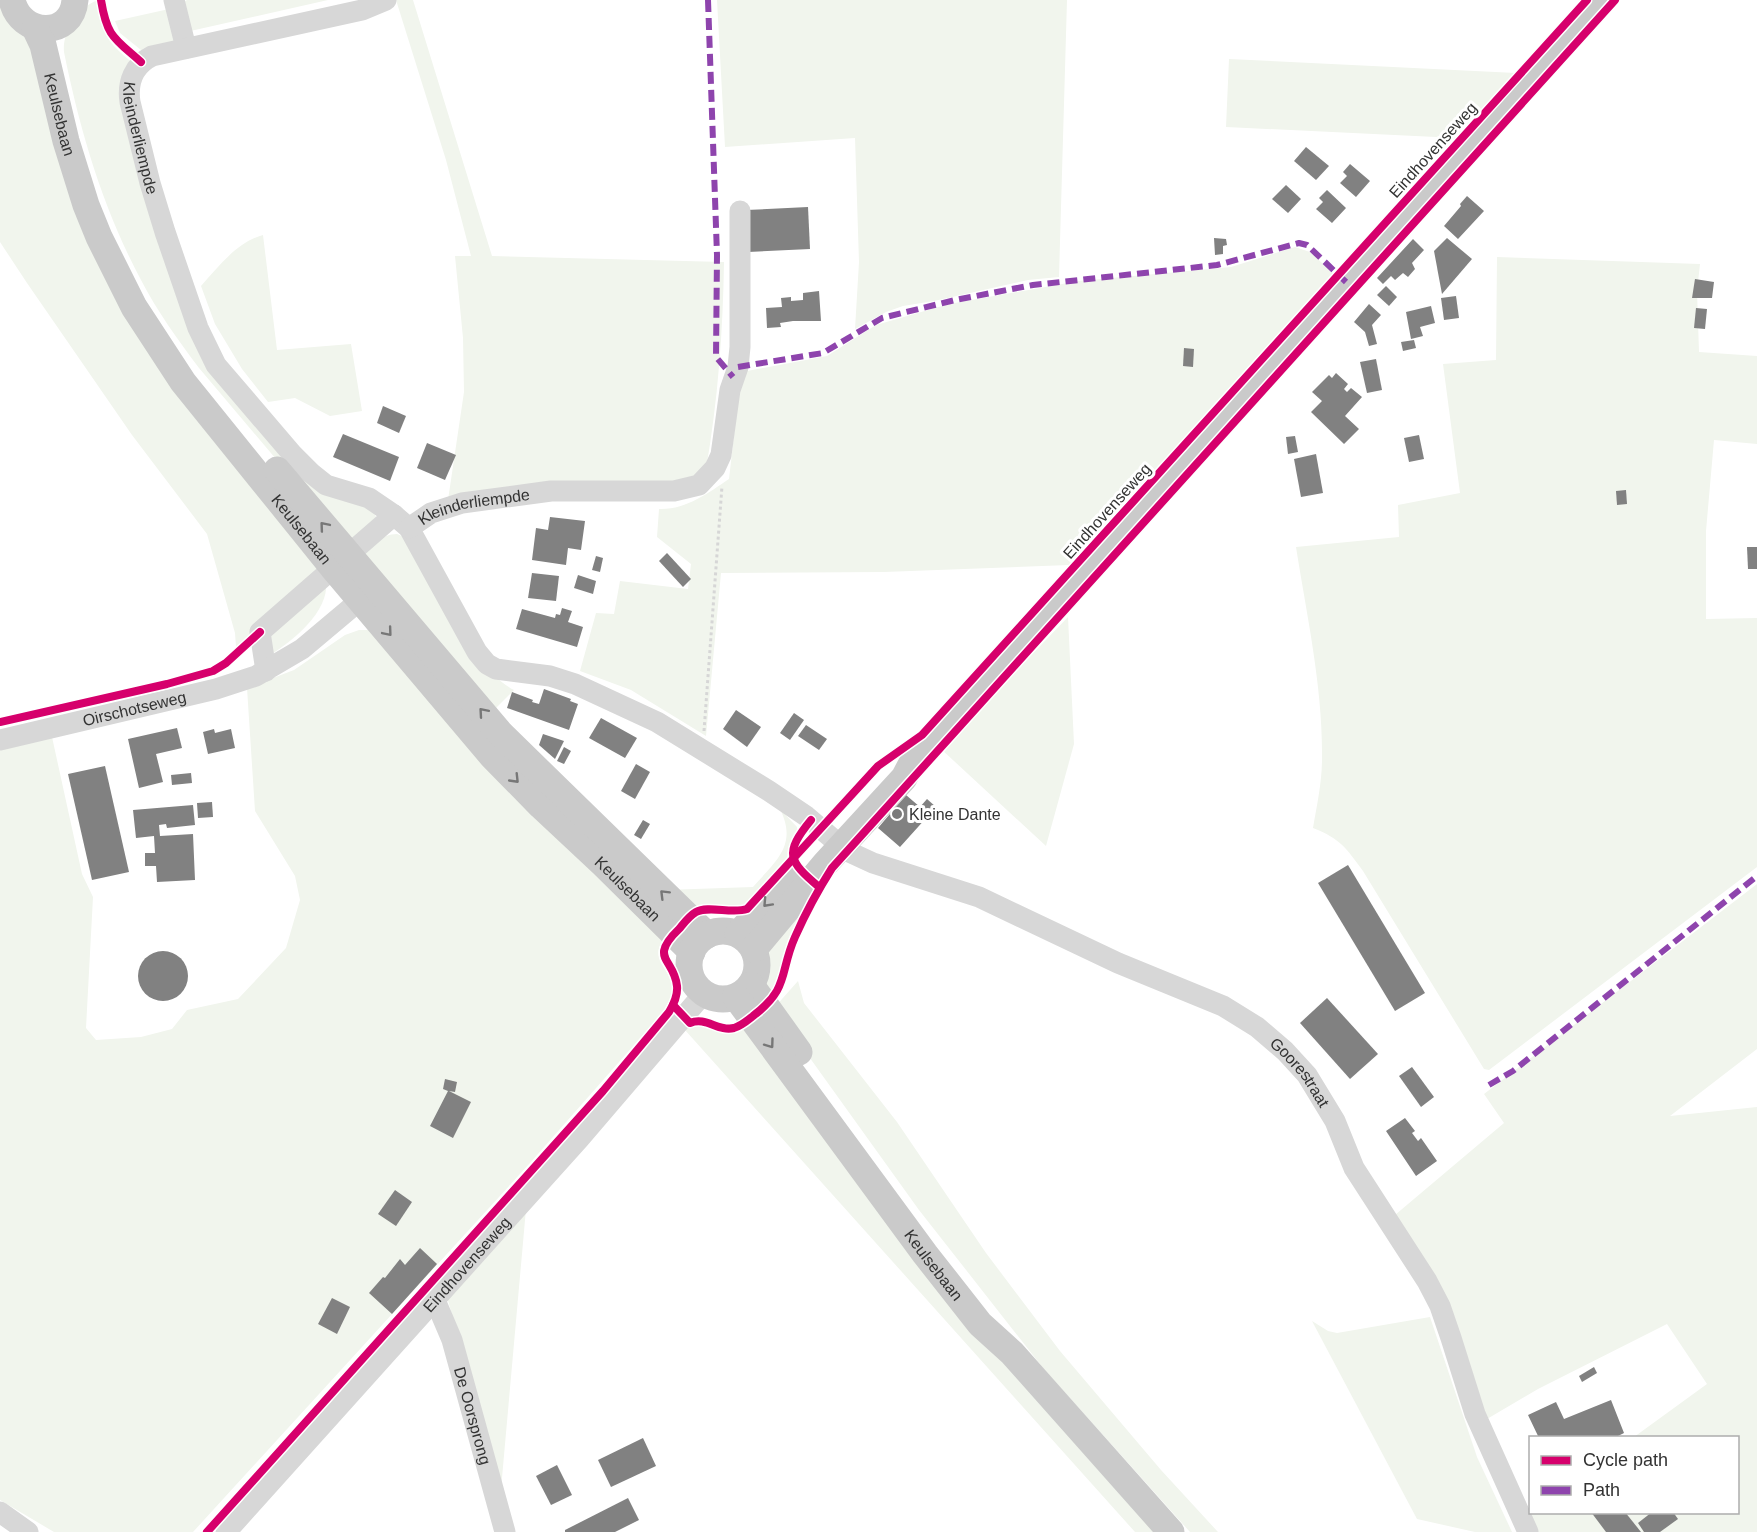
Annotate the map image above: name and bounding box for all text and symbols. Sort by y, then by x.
street label: Keulsebaan [41,71,79,158]
street label: Kleinderliempde [121,81,161,196]
street label: Eindhovenseweg [1386,99,1480,201]
street label: Eindhovenseweg [1060,460,1154,562]
street label: Kleinderliempde [415,485,531,528]
street label: Keulsebaan [269,491,335,567]
one-way arrow [320,522,331,533]
one-way arrow [380,625,391,636]
street label: Oirschotseweg [81,688,188,729]
one-way arrow [479,707,490,718]
one-way arrow [508,773,519,783]
place label: Kleine Dante [909,806,1001,823]
marker: Kleine Dante [890,807,904,821]
street label: Keulsebaan [592,853,664,924]
one-way arrow [661,891,672,902]
one-way arrow [763,897,774,907]
street label: Goorestraat [1267,1034,1333,1110]
one-way arrow [763,1038,774,1049]
street label: Eindhovenseweg [420,1213,514,1315]
street label: Keulsebaan [901,1226,966,1304]
street label: De Oorsprong [451,1365,494,1466]
legend [1529,1436,1739,1514]
text: Cycle path [1583,1450,1668,1470]
text: Path [1583,1480,1620,1500]

